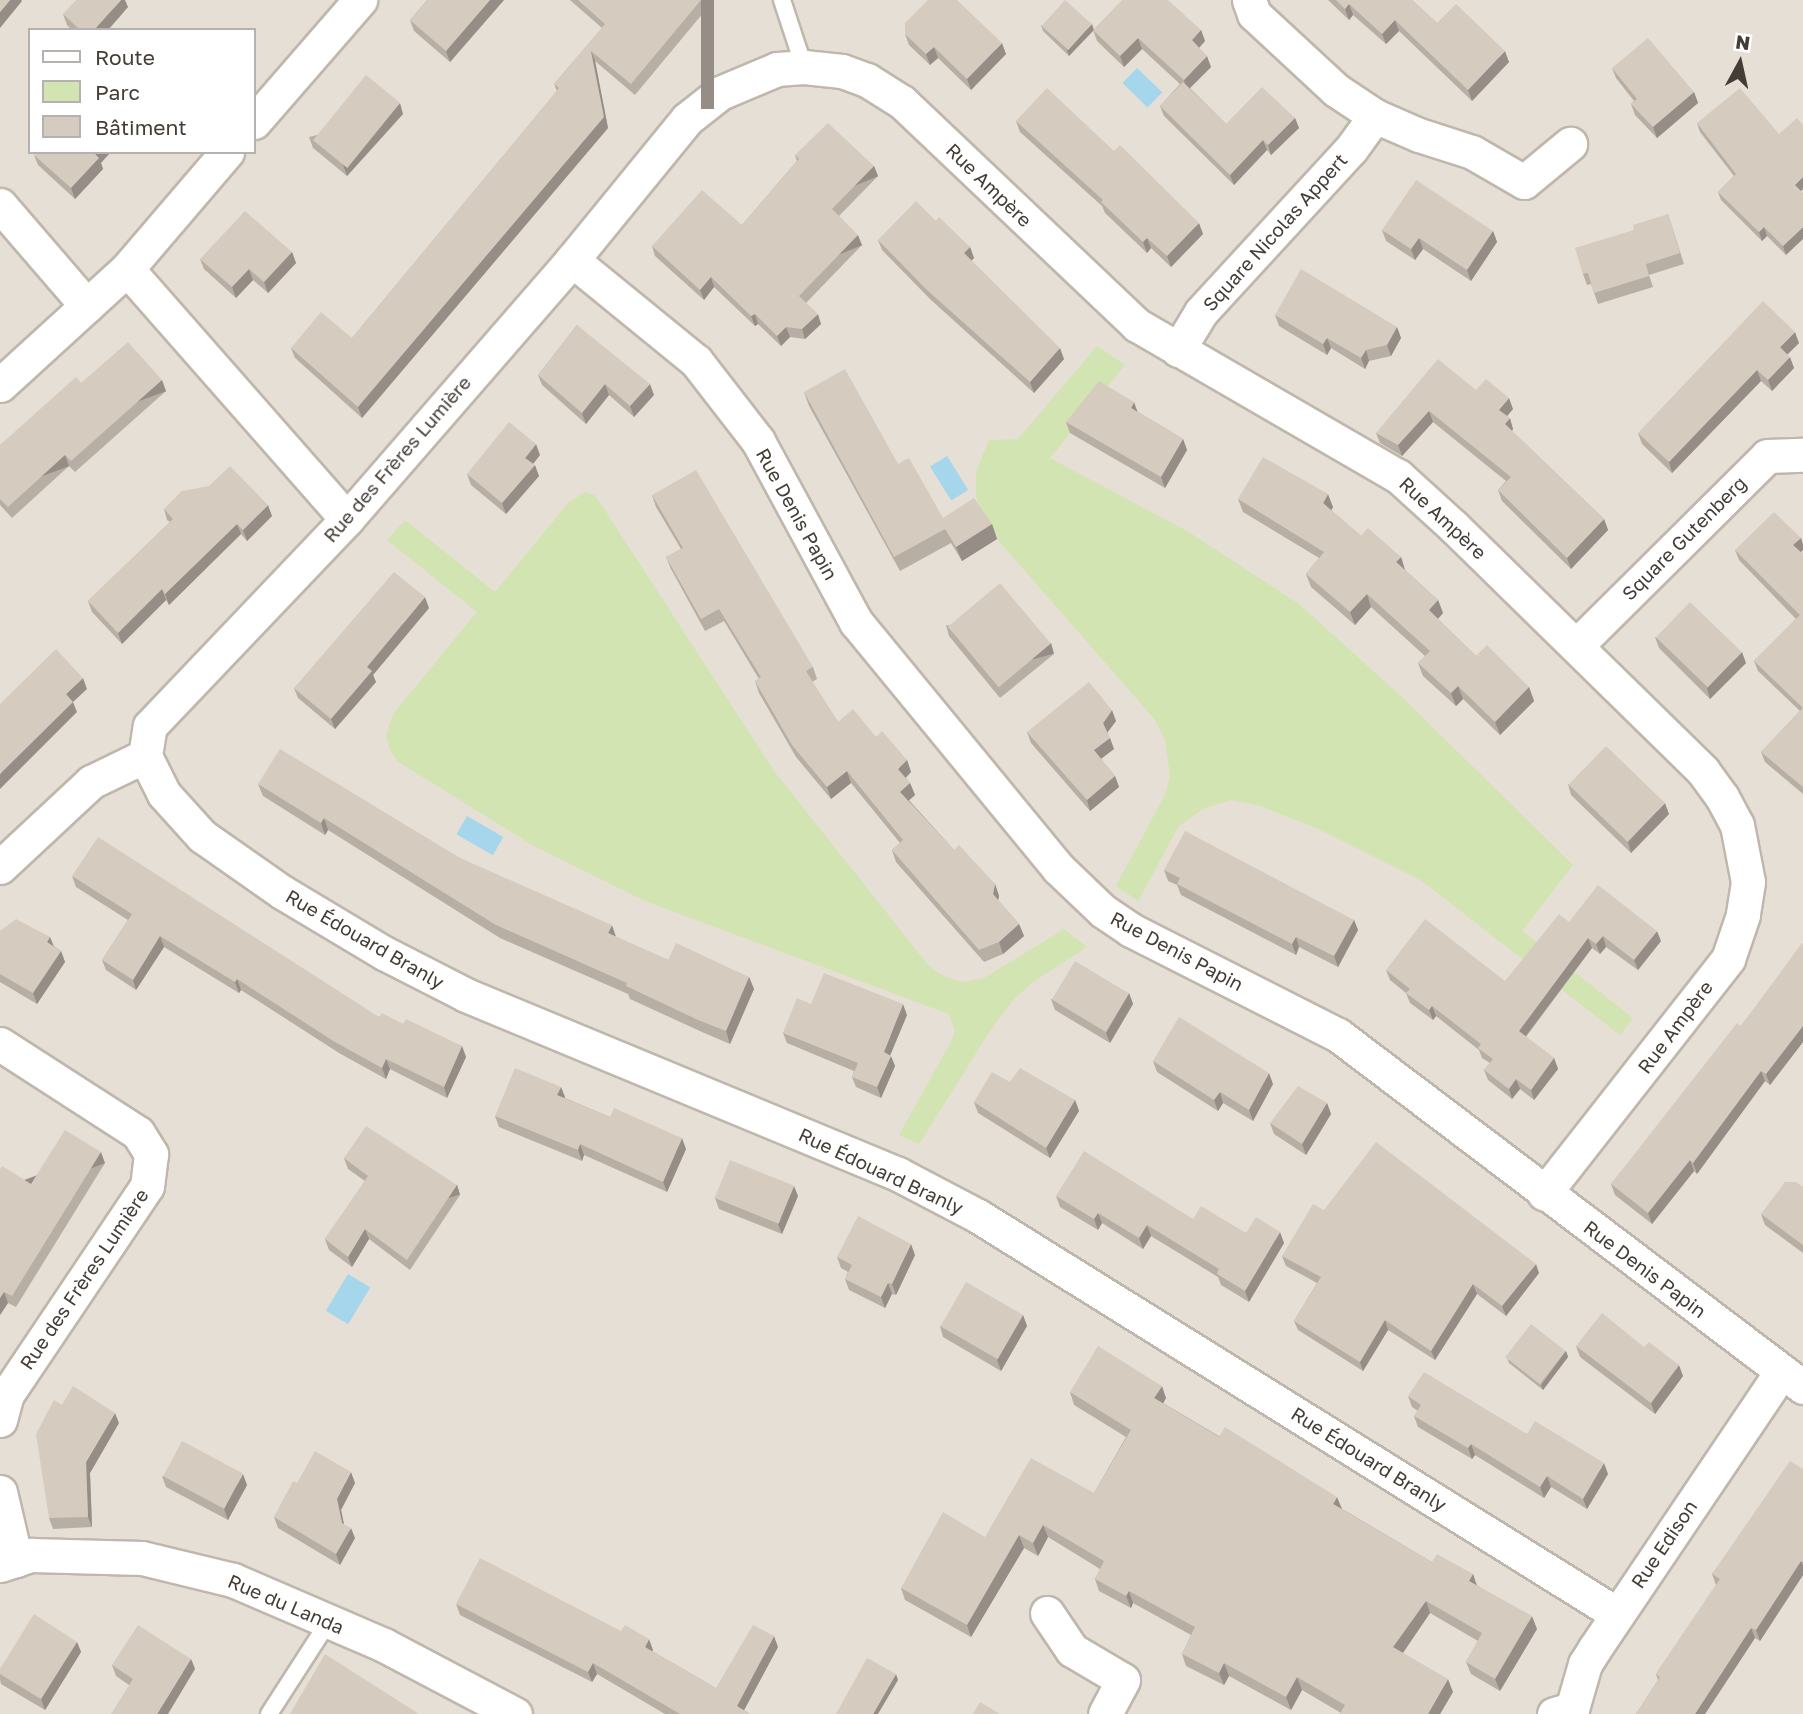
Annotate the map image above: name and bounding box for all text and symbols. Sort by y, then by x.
legend [28,28,256,154]
north arrow [1705,28,1775,98]
text: N [1734,29,1752,54]
text: Route [95,44,155,70]
text: Parc [95,79,140,105]
text: Bâtiment [95,114,187,140]
street label: Rue Ampère [941,138,1037,232]
street label: Square Nicolas Appert [1198,148,1352,316]
street label: Rue des Frères Lumière [319,371,475,547]
street label: Rue Denis Papin [751,444,843,584]
street label: Square Gutenberg [1617,471,1751,605]
street label: Rue Ampère [1395,472,1491,564]
street label: Rue Édouard Branly [282,884,448,994]
street label: Rue Denis Papin [1107,906,1247,996]
street label: Rue Ampère [1633,976,1717,1078]
street label: Rue Édouard Branly [795,1123,967,1219]
street label: Rue des Frères Lumière [15,1184,153,1374]
street label: Rue Denis Papin [1579,1216,1711,1322]
street label: Rue Édouard Branly [1287,1402,1451,1516]
street label: Rue Edison [1626,1496,1702,1592]
street label: Rue du Landa [225,1569,347,1639]

